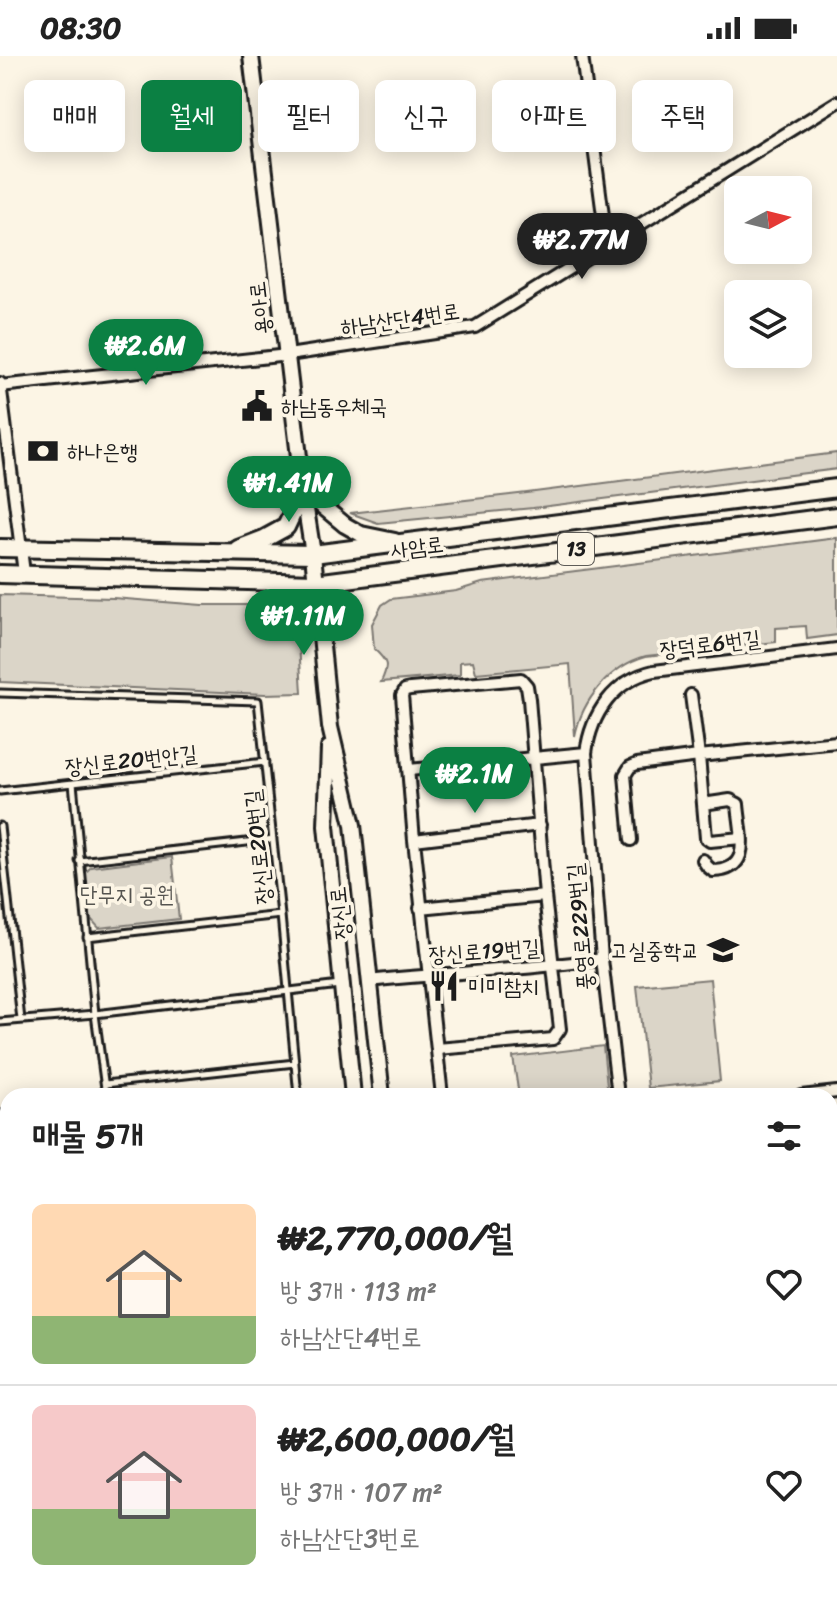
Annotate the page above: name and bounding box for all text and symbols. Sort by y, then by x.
text: 08:30 [40,1,122,55]
chip: 매매 [24,80,125,152]
chip: 월세 [141,80,242,152]
chip: 필터 [258,80,359,152]
chip: 신규 [375,80,476,152]
chip: 아파트 [492,80,616,152]
chip: 주택 [632,80,733,152]
north arrow [724,176,812,264]
map controls [724,176,812,368]
pin: ₩2.77M [517,213,647,281]
text: ₩2.77M [535,216,629,262]
street label: 용아로 [237,279,283,337]
button: layers [724,280,812,368]
street label: 하남산단4번로 [338,291,462,347]
pin: ₩2.6M [90,319,202,387]
text: ₩2.6M [107,322,185,368]
place label: 하남동우체국 [281,387,387,426]
public building icon: 하남동우체국 [240,389,274,423]
place label: 하나은행 [67,432,138,471]
bank icon: 하나은행 [26,434,60,468]
pin: ₩1.41M [224,456,354,524]
text: ₩1.41M [245,459,333,505]
street label: 사암로 [388,524,446,570]
road number: 13 [558,533,594,565]
pin: ₩1.11M [239,589,369,657]
text: ₩1.11M [263,592,345,638]
street label: 장덕로6번길 [657,618,763,670]
street label: 장신로20번안길 [63,734,199,786]
pin: ₩2.1M [419,747,531,815]
text: ₩2.1M [437,750,513,796]
street label: 장신로20번길 [233,787,283,906]
street label: 풍영로229번길 [555,862,605,992]
park label: 단무지 공원 [80,875,174,914]
street label: 장신로 [318,885,362,941]
street label: 장신로19번길 [427,928,541,974]
place label: 고실중학교 [610,931,699,970]
school or university icon: 고실중학교 [706,933,740,967]
place label: 미미참치 [468,967,539,1006]
restaurant icon: 미미참치 [427,969,461,1003]
text: 매물 5개 [32,1106,144,1166]
icon: filters [762,1114,806,1158]
text: ₩2,770,000/월 [280,1208,513,1268]
icon: home [96,1236,192,1332]
icon: heart [762,1262,806,1306]
text: 방 3개 · 113 m² [280,1268,437,1314]
text: 하남산단4번로 [280,1314,422,1360]
text: ₩2,600,000/월 [280,1409,515,1469]
icon: home [96,1437,192,1533]
icon: heart [762,1463,806,1507]
text: 방 3개 · 107 m² [280,1469,443,1515]
text: 하남산단3번로 [280,1515,420,1561]

